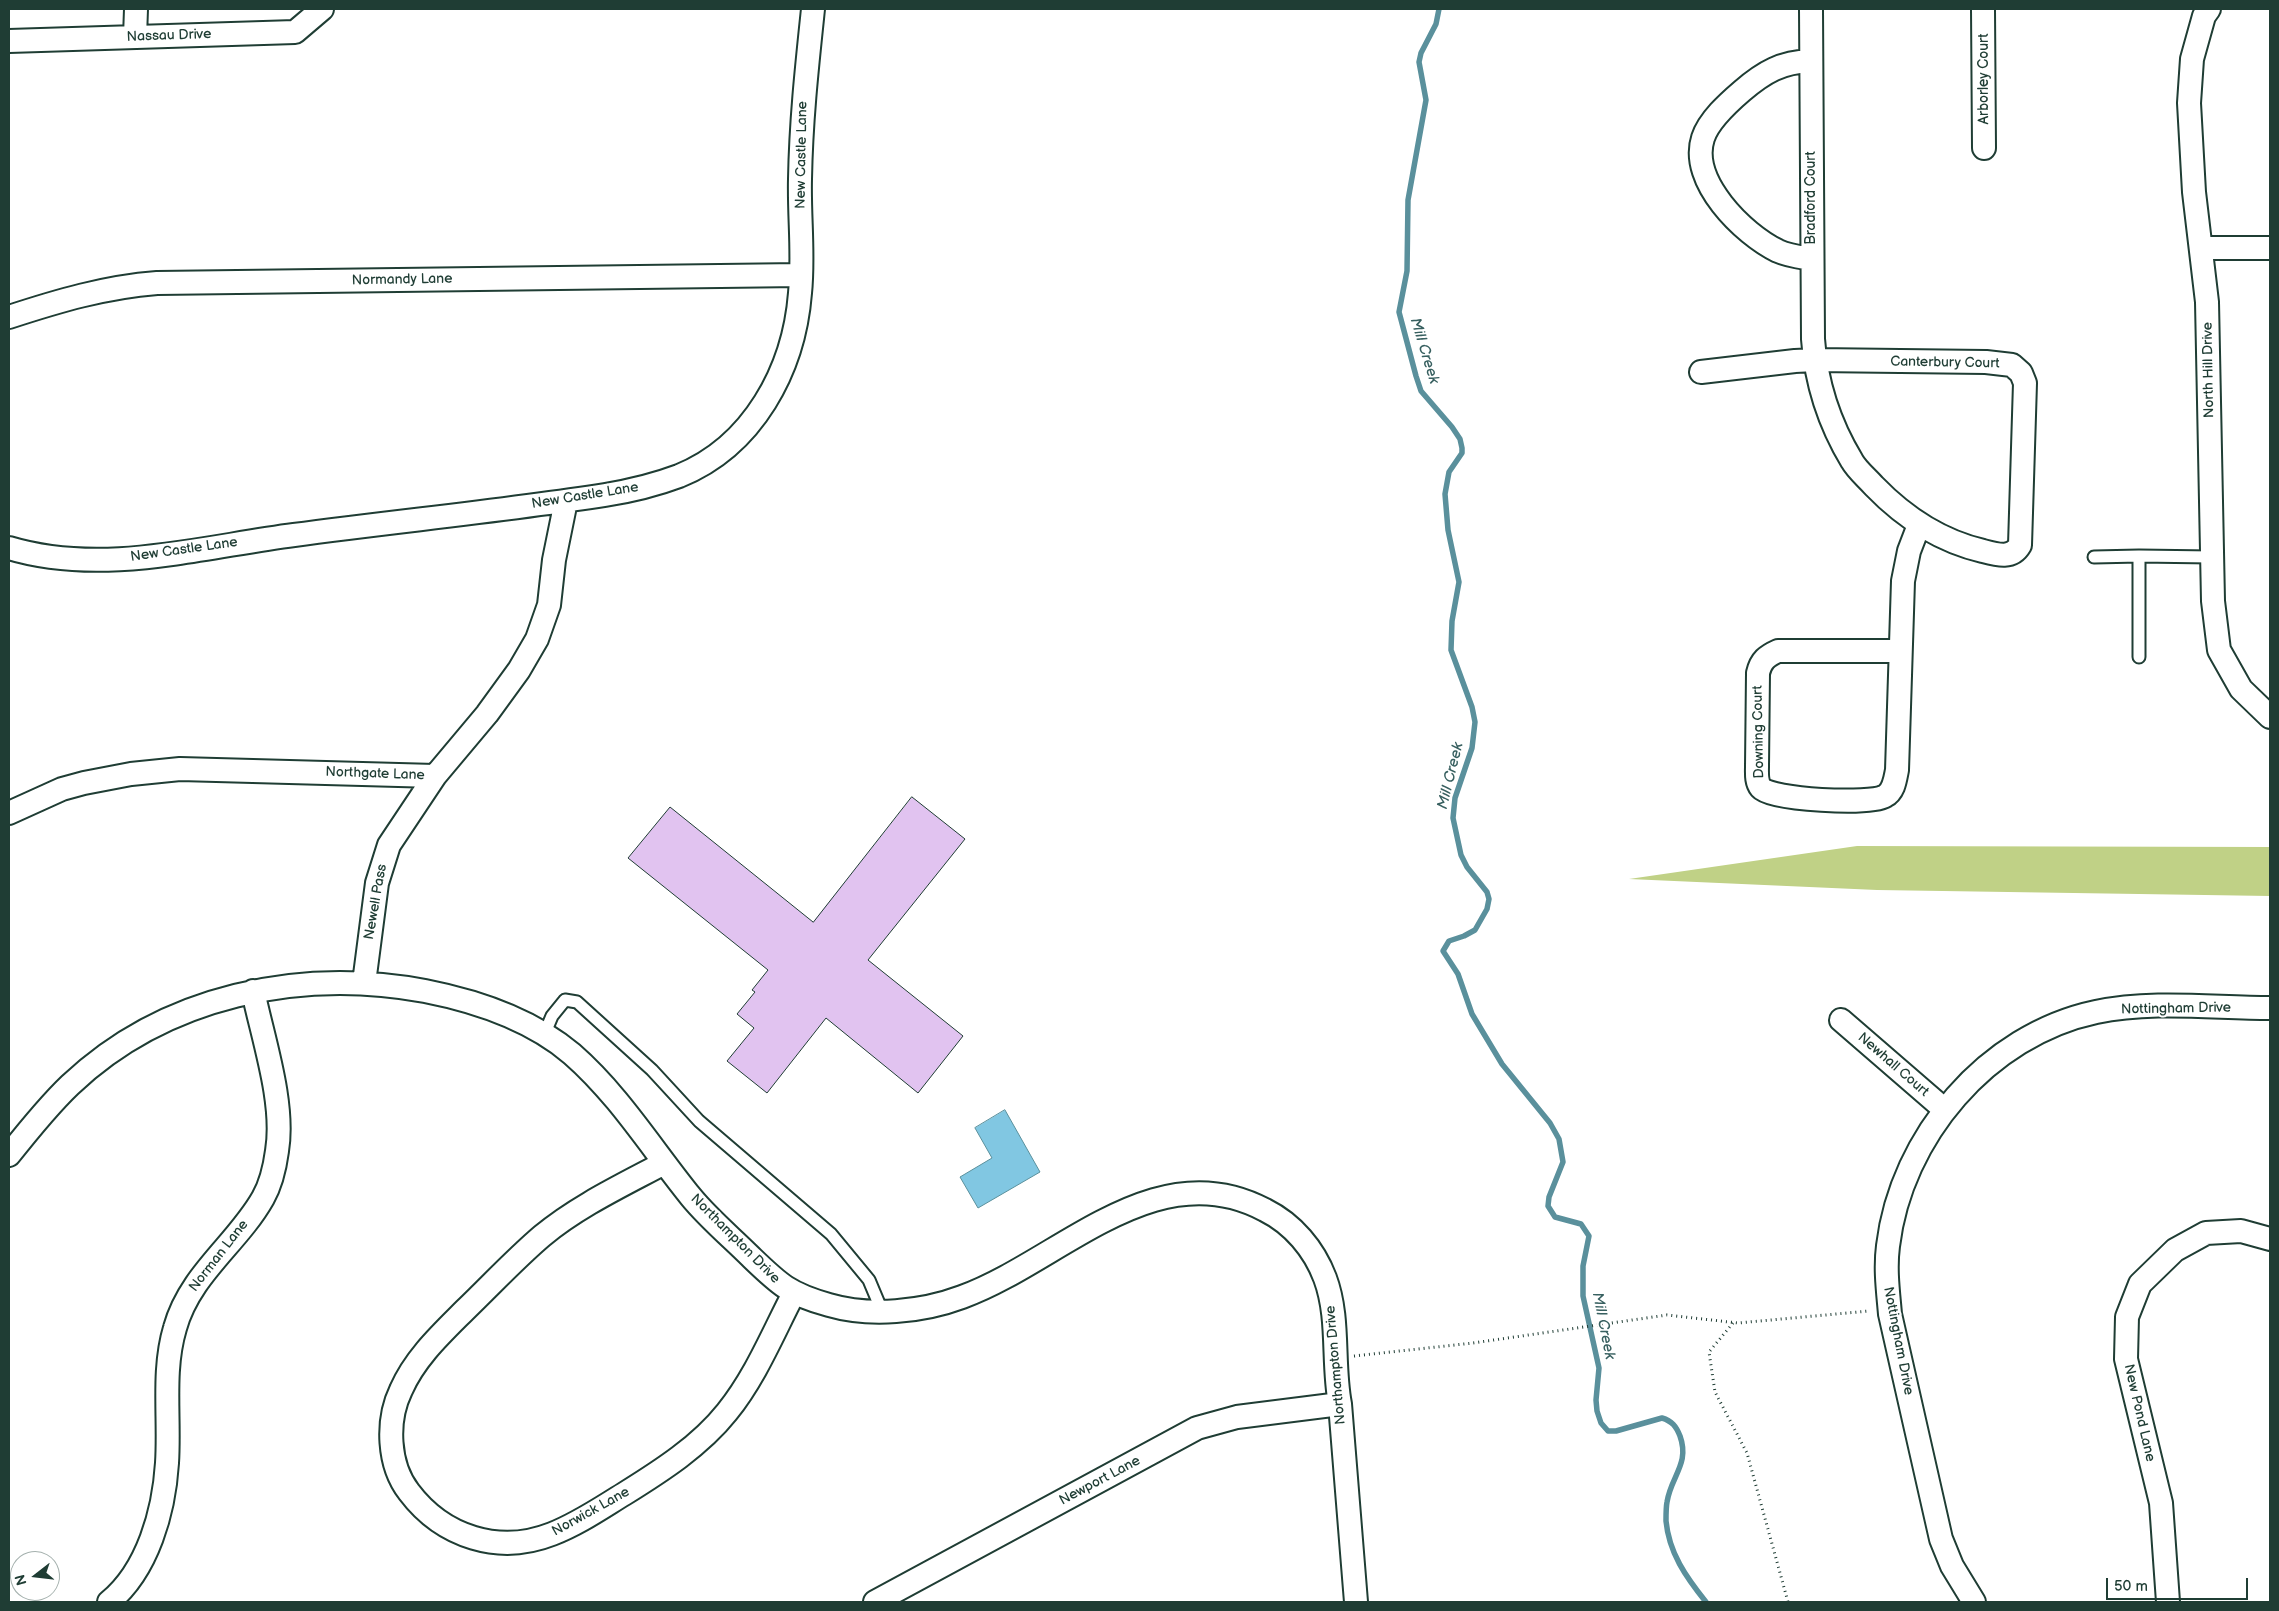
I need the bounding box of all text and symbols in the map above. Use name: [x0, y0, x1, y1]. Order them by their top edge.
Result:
street label: Nassau Drive: [126, 26, 212, 46]
street label: Arborley Court: [1976, 34, 1992, 124]
street label: New Castle Lane: [793, 101, 811, 209]
street label: Bradford Court: [1803, 151, 1819, 245]
street label: Normandy Lane: [351, 271, 453, 289]
water label: Mill Creek: [1405, 316, 1443, 386]
street label: North Hill Drive: [2200, 322, 2218, 418]
street label: Canterbury Court: [1890, 354, 2000, 372]
street label: New Castle Lane: [530, 479, 640, 513]
street label: New Castle Lane: [129, 534, 239, 566]
street label: Downing Court: [1750, 685, 1768, 779]
water label: Mill Creek: [1434, 741, 1468, 811]
street label: Northgate Lane: [325, 764, 425, 784]
street label: Newell Pass: [361, 863, 391, 941]
street label: Nottingham Drive: [2121, 1000, 2231, 1018]
street label: Newhall Court: [1854, 1029, 1932, 1101]
street label: Northampton Drive: [687, 1191, 783, 1287]
street label: Norman Lane: [186, 1217, 252, 1295]
street label: Nottingham Drive: [1879, 1285, 1917, 1397]
water label: Mill Creek: [1588, 1291, 1618, 1361]
street label: Northampton Drive: [1322, 1305, 1350, 1425]
street label: New Pond Lane: [2120, 1363, 2158, 1463]
street label: Newport Lane: [1057, 1453, 1143, 1509]
street label: Norwick Lane: [549, 1484, 633, 1540]
north arrow: [10, 1551, 60, 1601]
scale bar: [2109, 1568, 2252, 1600]
text: N: [11, 1573, 31, 1587]
text: 50 m: [2114, 1577, 2148, 1596]

